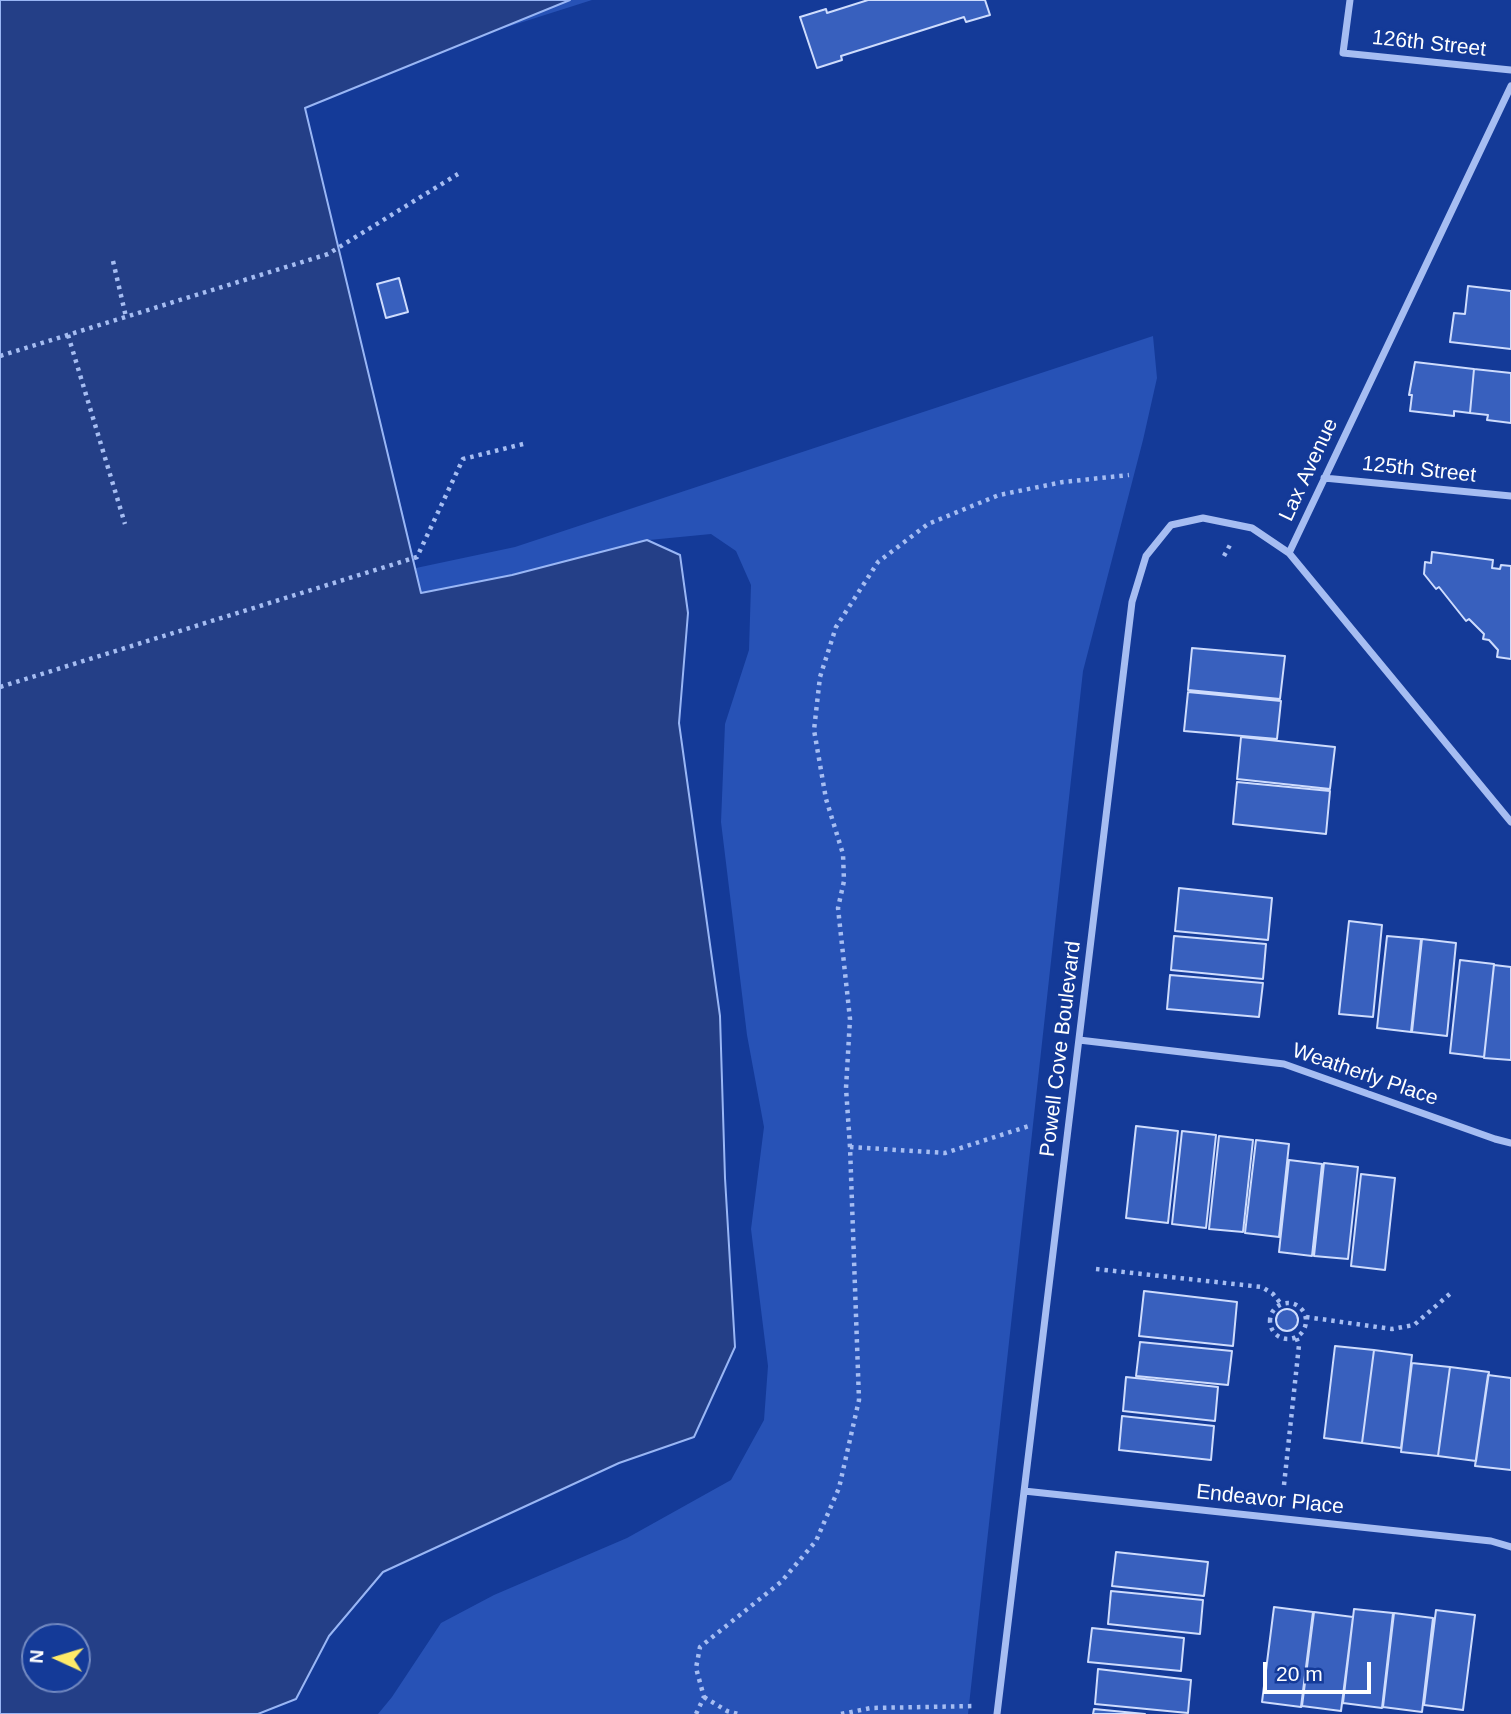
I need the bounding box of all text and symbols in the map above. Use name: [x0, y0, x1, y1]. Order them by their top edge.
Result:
street label: 126th Street: [1371, 25, 1487, 63]
street label: Lax Avenue: [1274, 415, 1344, 525]
street label: 125th Street: [1361, 451, 1477, 489]
street label: Powell Cove Boulevard: [1035, 940, 1087, 1158]
street label: Weatherly Place: [1289, 1038, 1441, 1112]
street label: Endeavor Place: [1195, 1480, 1345, 1520]
north arrow: [21, 1623, 91, 1693]
scale bar: [1266, 1648, 1374, 1692]
text: N: [26, 1649, 48, 1664]
text: 20 m: [1276, 1662, 1323, 1685]

